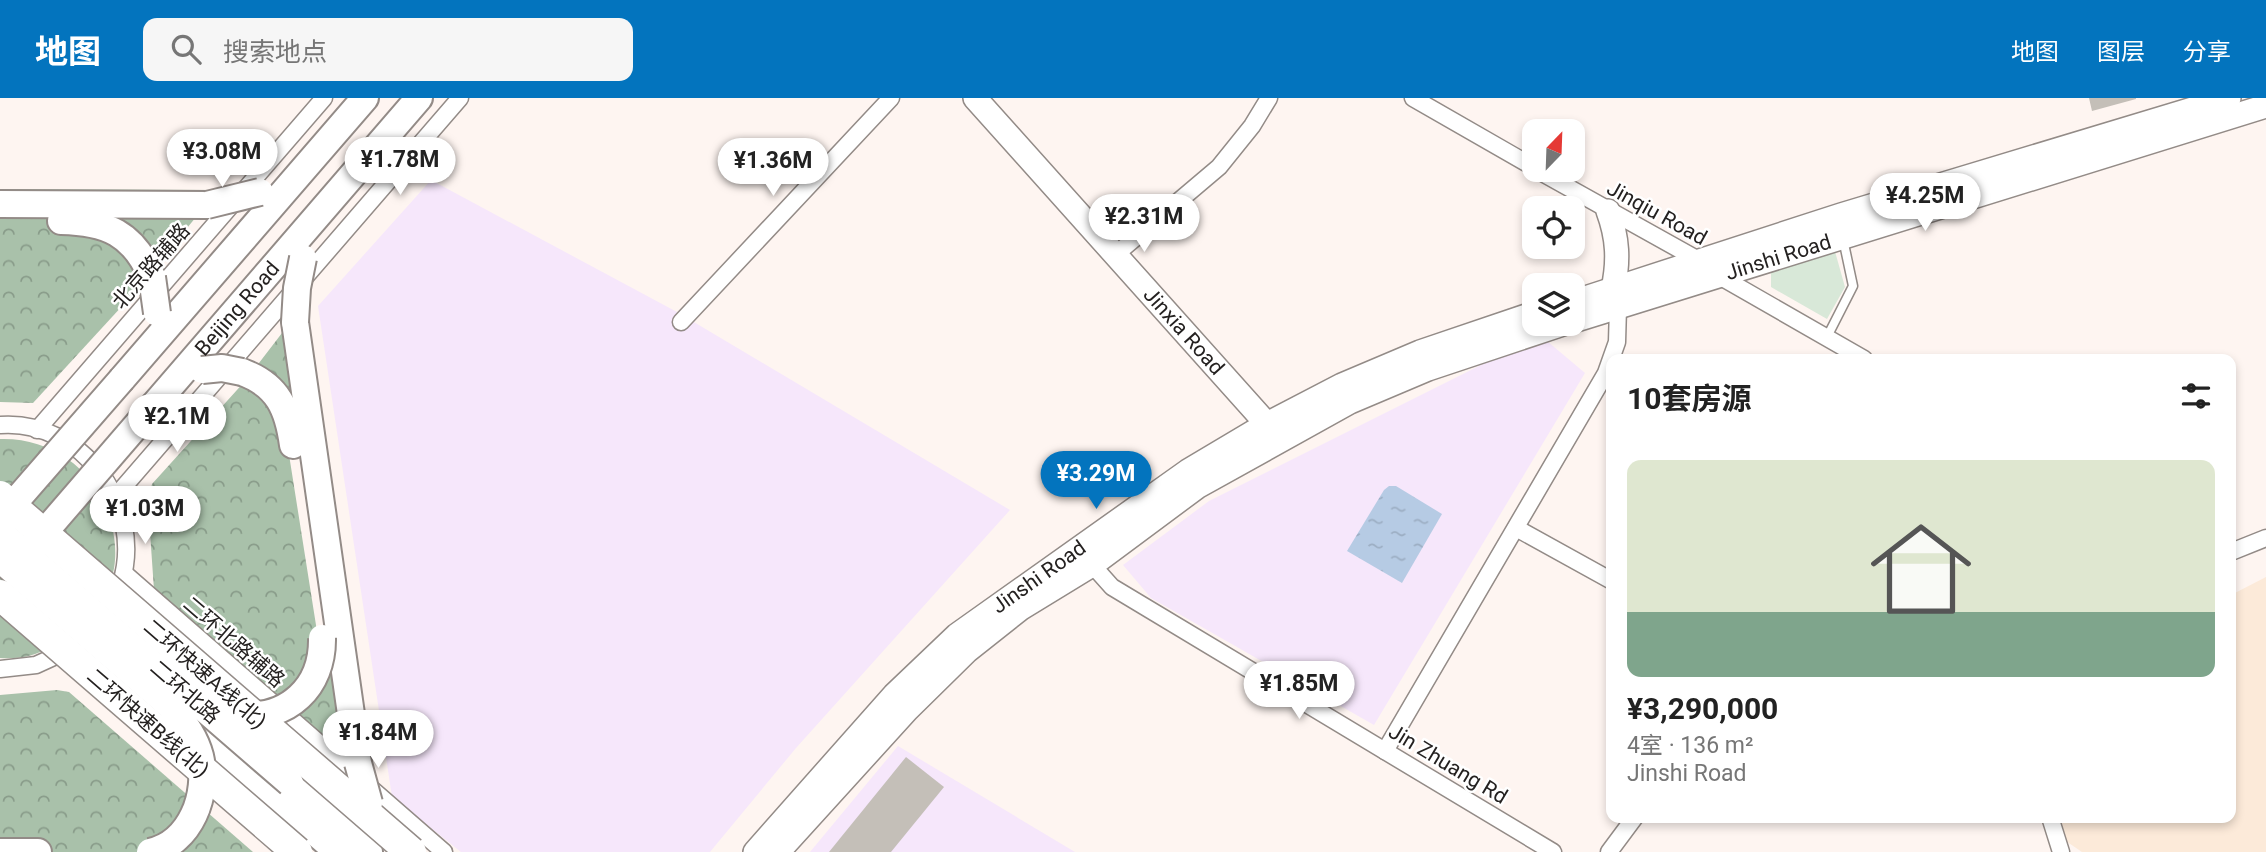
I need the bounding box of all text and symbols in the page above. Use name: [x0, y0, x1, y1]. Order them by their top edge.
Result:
search box: [143, 18, 633, 81]
icon: search: [167, 30, 205, 68]
text: 地图: [35, 32, 101, 71]
text: 搜索地点: [223, 37, 327, 67]
text: 地图: [2011, 38, 2059, 66]
text: 图层: [2097, 38, 2145, 66]
text: 分享: [2183, 38, 2231, 66]
north arrow: [1522, 119, 1586, 182]
map controls: [1522, 119, 1585, 336]
pin: ¥3.08M: [165, 130, 279, 189]
text: ¥3.08M: [183, 138, 261, 165]
pin: ¥1.78M: [343, 138, 457, 197]
pin: ¥1.36M: [716, 139, 830, 198]
text: ¥1.78M: [361, 146, 439, 173]
text: ¥1.36M: [734, 147, 812, 174]
pin: ¥4.25M: [1868, 174, 1982, 233]
street label: Jinqiu Road: [1603, 176, 1711, 250]
text: ¥4.25M: [1886, 182, 1964, 209]
pin: ¥2.31M: [1087, 194, 1201, 254]
button: locate: [1522, 196, 1585, 259]
text: ¥2.31M: [1105, 203, 1183, 230]
street label: 北京路辅路: [108, 219, 194, 313]
street label: Jinshi Road: [1723, 230, 1834, 285]
street label: Beijing Road: [190, 257, 284, 360]
button: layers: [1522, 273, 1585, 336]
street label: Jinxia Road: [1139, 283, 1229, 380]
icon: filters: [2177, 377, 2215, 415]
text: 10套房源: [1627, 381, 1751, 416]
pin: ¥2.1M: [128, 394, 226, 454]
text: ¥2.1M: [144, 403, 210, 430]
pin: ¥3.29M: [1039, 452, 1153, 511]
text: ¥3.29M: [1057, 460, 1135, 487]
pin: ¥1.03M: [88, 486, 202, 546]
text: ¥1.03M: [106, 495, 184, 522]
icon: home: [1858, 506, 1984, 632]
street label: Jinshi Road: [987, 536, 1090, 618]
street label: 二环北路辅路: [178, 591, 290, 693]
street label: 二环快速A线(北): [139, 614, 271, 734]
street label: 二环北路: [145, 655, 225, 729]
pin: ¥1.85M: [1242, 662, 1356, 721]
street label: 二环快速B线(北): [82, 664, 214, 782]
text: ¥1.85M: [1260, 670, 1338, 697]
text: ¥3,290,000: [1627, 691, 1778, 726]
pin: ¥1.84M: [321, 710, 435, 770]
text: ¥1.84M: [339, 719, 417, 746]
street label: Jin Zhuang Rd: [1384, 719, 1512, 809]
text: 4室 · 136 m²: [1627, 732, 1753, 759]
text: Jinshi Road: [1627, 760, 1747, 787]

